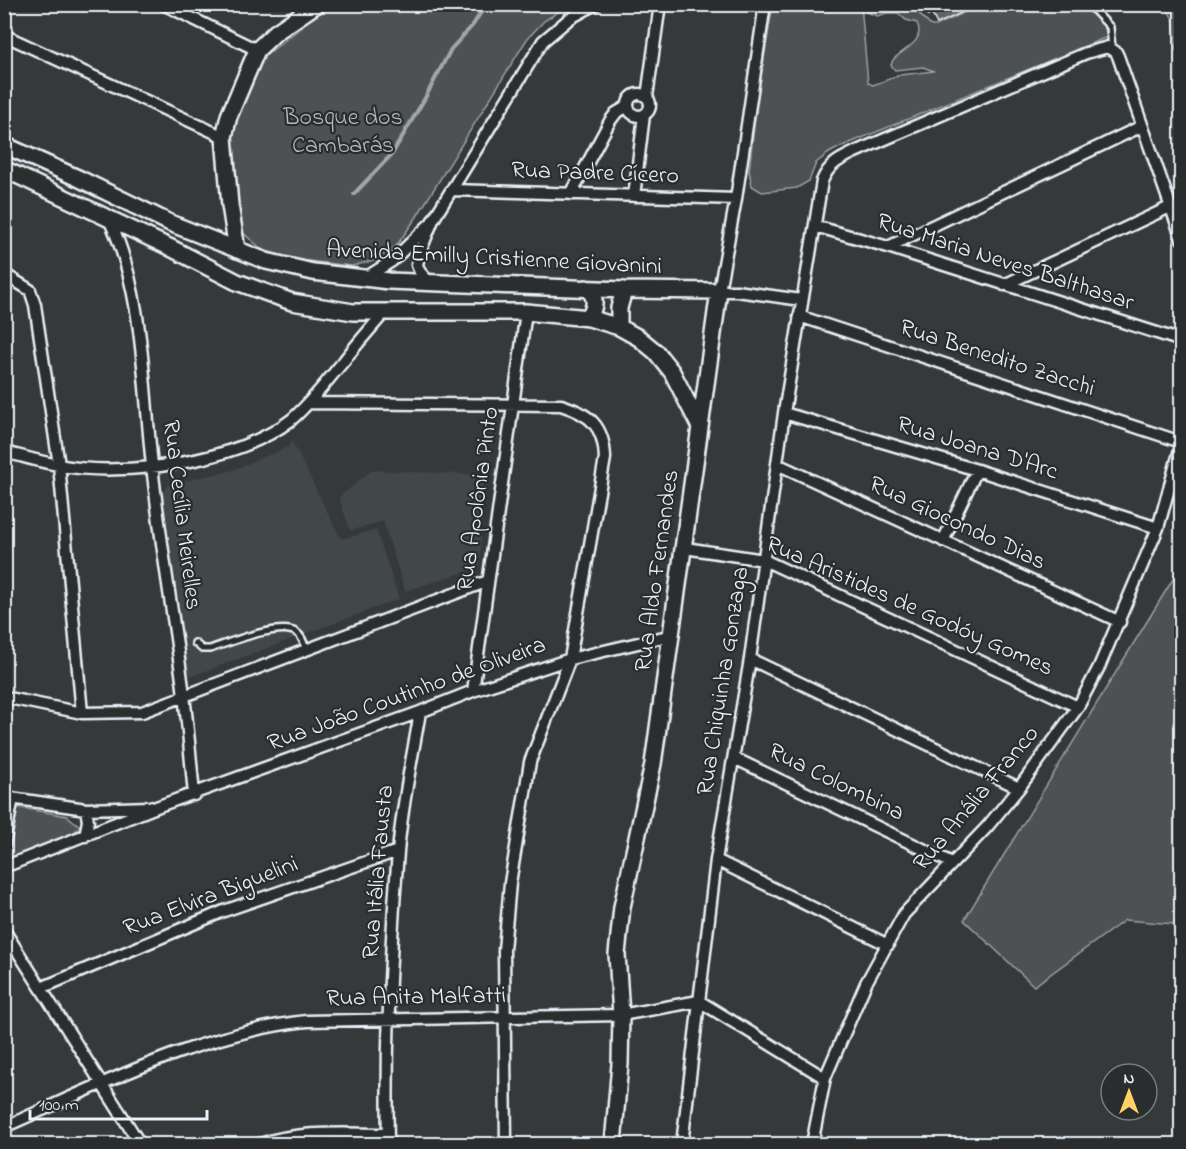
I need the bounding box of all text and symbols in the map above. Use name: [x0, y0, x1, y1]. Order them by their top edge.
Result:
park label: Bosque dos Cambarás: [282, 101, 403, 164]
street label: Rua Padre Cícero: [511, 154, 679, 194]
street label: Rua Maria Neves Balthasar: [872, 205, 1138, 321]
street label: Avenida Emilly Cristienne Giovanini: [325, 233, 663, 286]
street label: Rua Benedito Zacchi: [895, 311, 1099, 407]
street label: Rua Apolônia Pinto: [449, 404, 509, 594]
street label: Rua Joana D'Arc: [892, 408, 1062, 490]
street label: Rua Cecília Meirelles: [152, 418, 210, 612]
street label: Rua Aldo Fernandes: [627, 468, 689, 674]
street label: Rua Giocondo Dias: [863, 468, 1051, 580]
street label: Rua Aristides de Godóy Gomes: [759, 528, 1058, 687]
street label: Rua Chiquinha Gonzaga: [689, 564, 759, 798]
street label: Rua João Coutinho de Oliveira: [263, 628, 551, 762]
street label: Rua Anália Franco: [905, 718, 1049, 880]
street label: Rua Colombina: [762, 735, 910, 831]
street label: Rua Itália Fausta: [354, 784, 404, 960]
street label: Rua Elvira Biguelini: [119, 848, 303, 946]
street label: Rua Anita Malfatti: [326, 979, 506, 1017]
north arrow: [1099, 1062, 1159, 1122]
text: N: [1124, 1067, 1135, 1091]
scale bar: [30, 1083, 207, 1121]
text: 100 m: [39, 1093, 79, 1119]

